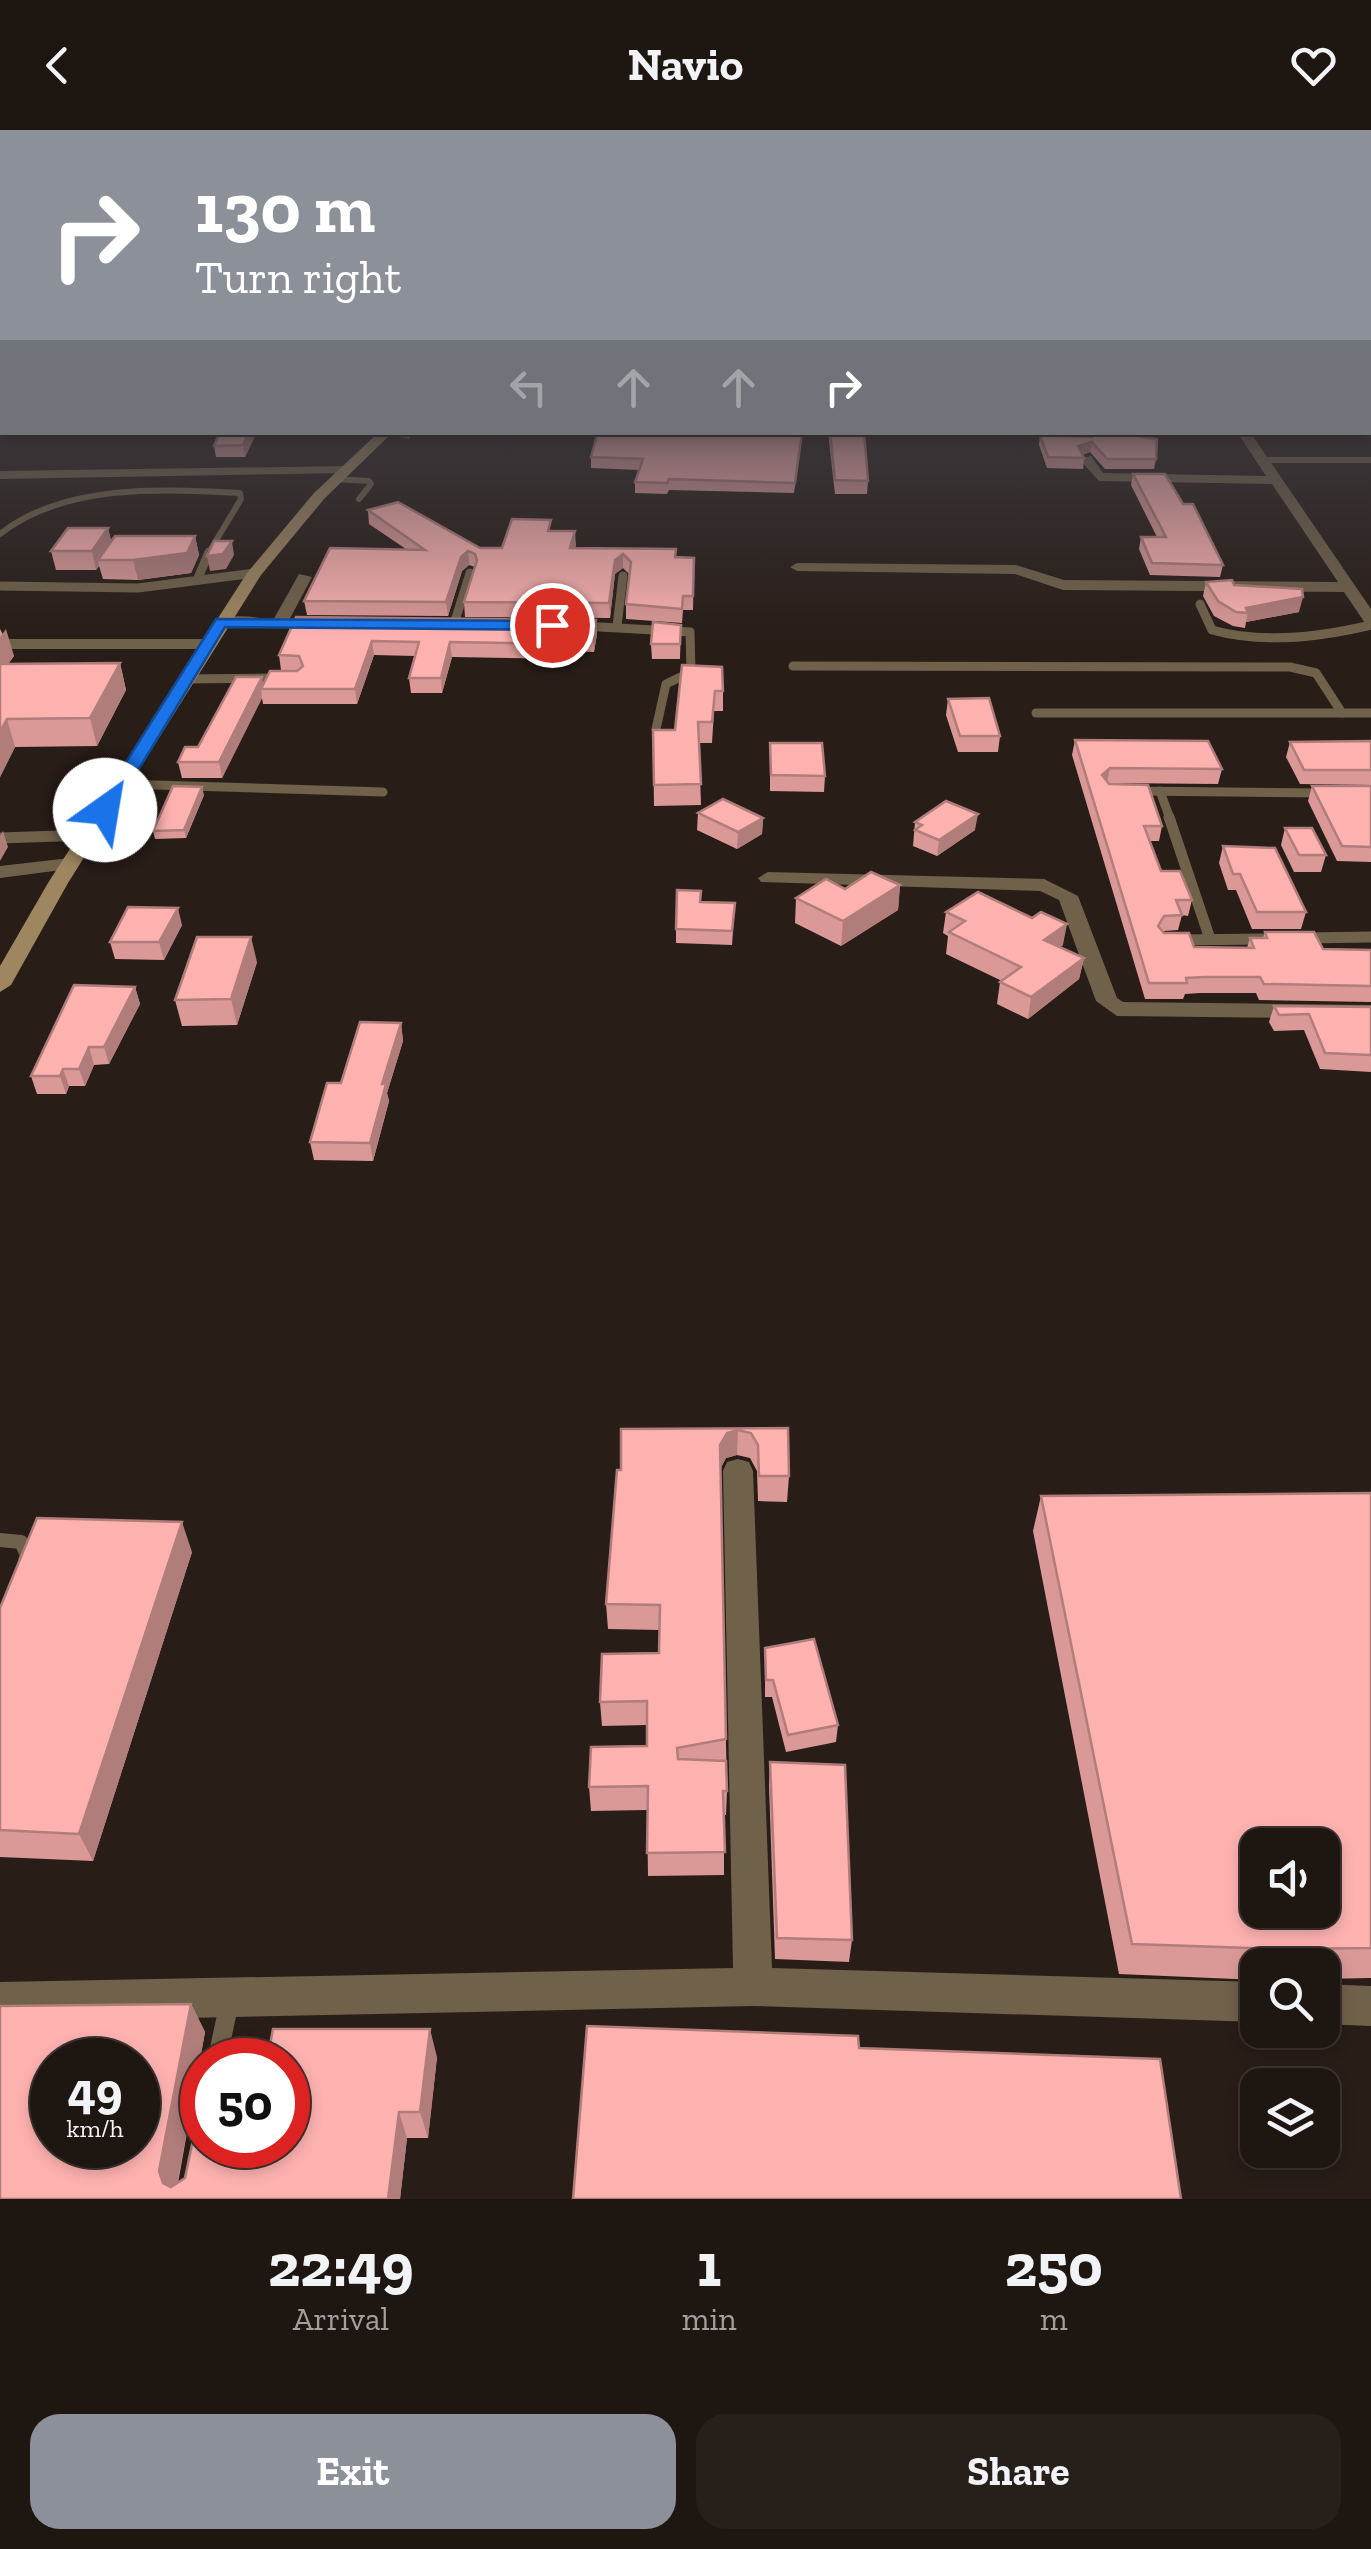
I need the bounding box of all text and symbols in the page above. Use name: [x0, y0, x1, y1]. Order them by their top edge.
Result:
icon: back: [30, 38, 85, 93]
text: Navio: [628, 38, 743, 92]
icon: heart: [1286, 38, 1341, 93]
text: 130 m: [195, 166, 375, 250]
icon: right: [30, 170, 160, 300]
text: Turn right: [195, 251, 401, 305]
icon: left: [501, 360, 556, 415]
icon: ahead: [606, 360, 661, 415]
icon: ahead: [711, 360, 766, 415]
icon: right: [816, 360, 871, 415]
pin: [510, 583, 595, 668]
icon: arrive: [525, 598, 580, 653]
position arrow: [53, 758, 157, 862]
map controls: [1240, 1828, 1340, 2168]
button: sound: [1240, 1828, 1340, 1928]
button: search: [1240, 1948, 1340, 2048]
speed limit sign: 50: [180, 2038, 310, 2168]
text: 49: [67, 2061, 123, 2121]
button: layers: [1240, 2068, 1340, 2168]
text: km/h: [66, 2113, 124, 2143]
text: 22:49: [268, 2229, 414, 2301]
text: 1: [697, 2229, 721, 2301]
text: 250: [1005, 2229, 1103, 2301]
text: Arrival: [293, 2300, 389, 2338]
text: min: [682, 2300, 737, 2338]
text: m: [1040, 2300, 1068, 2338]
button: Exit: [30, 2414, 676, 2529]
button: Share: [696, 2414, 1341, 2529]

